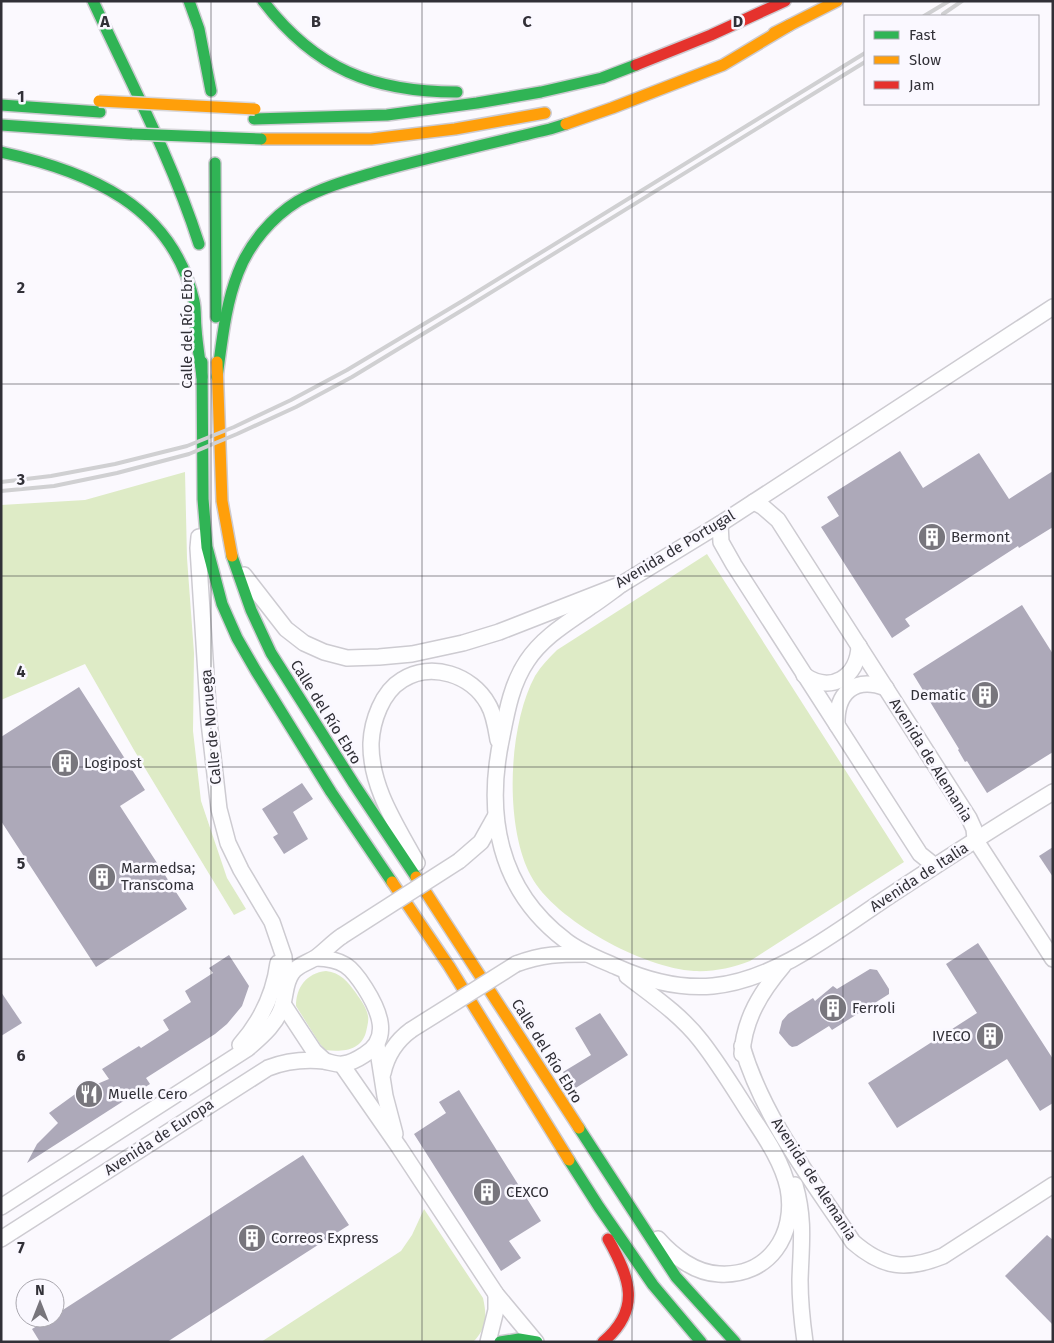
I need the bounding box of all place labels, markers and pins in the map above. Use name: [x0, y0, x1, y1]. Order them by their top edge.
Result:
building icon: Bermont: [917, 522, 947, 552]
place label: Bermont: [951, 528, 1010, 546]
building icon: Dematic: [970, 680, 1000, 710]
place label: Dematic: [910, 686, 966, 704]
building icon: Logipost: [50, 748, 80, 778]
place label: Logipost: [84, 754, 143, 772]
place label: Marmedsa; Transcoma: [121, 859, 195, 894]
building icon: Marmedsa; Transcoma: [87, 862, 117, 892]
building icon: Ferroli: [818, 993, 848, 1023]
place label: Ferroli: [852, 999, 896, 1017]
building icon: IVECO: [975, 1021, 1005, 1051]
place label: IVECO: [932, 1027, 971, 1045]
restaurant icon: Muelle Cero: [74, 1079, 104, 1109]
place label: Muelle Cero: [108, 1085, 188, 1103]
building icon: CEXCO: [472, 1177, 502, 1207]
place label: CEXCO: [506, 1183, 549, 1201]
building icon: Correos Express: [237, 1223, 267, 1253]
place label: Correos Express: [271, 1229, 379, 1247]

